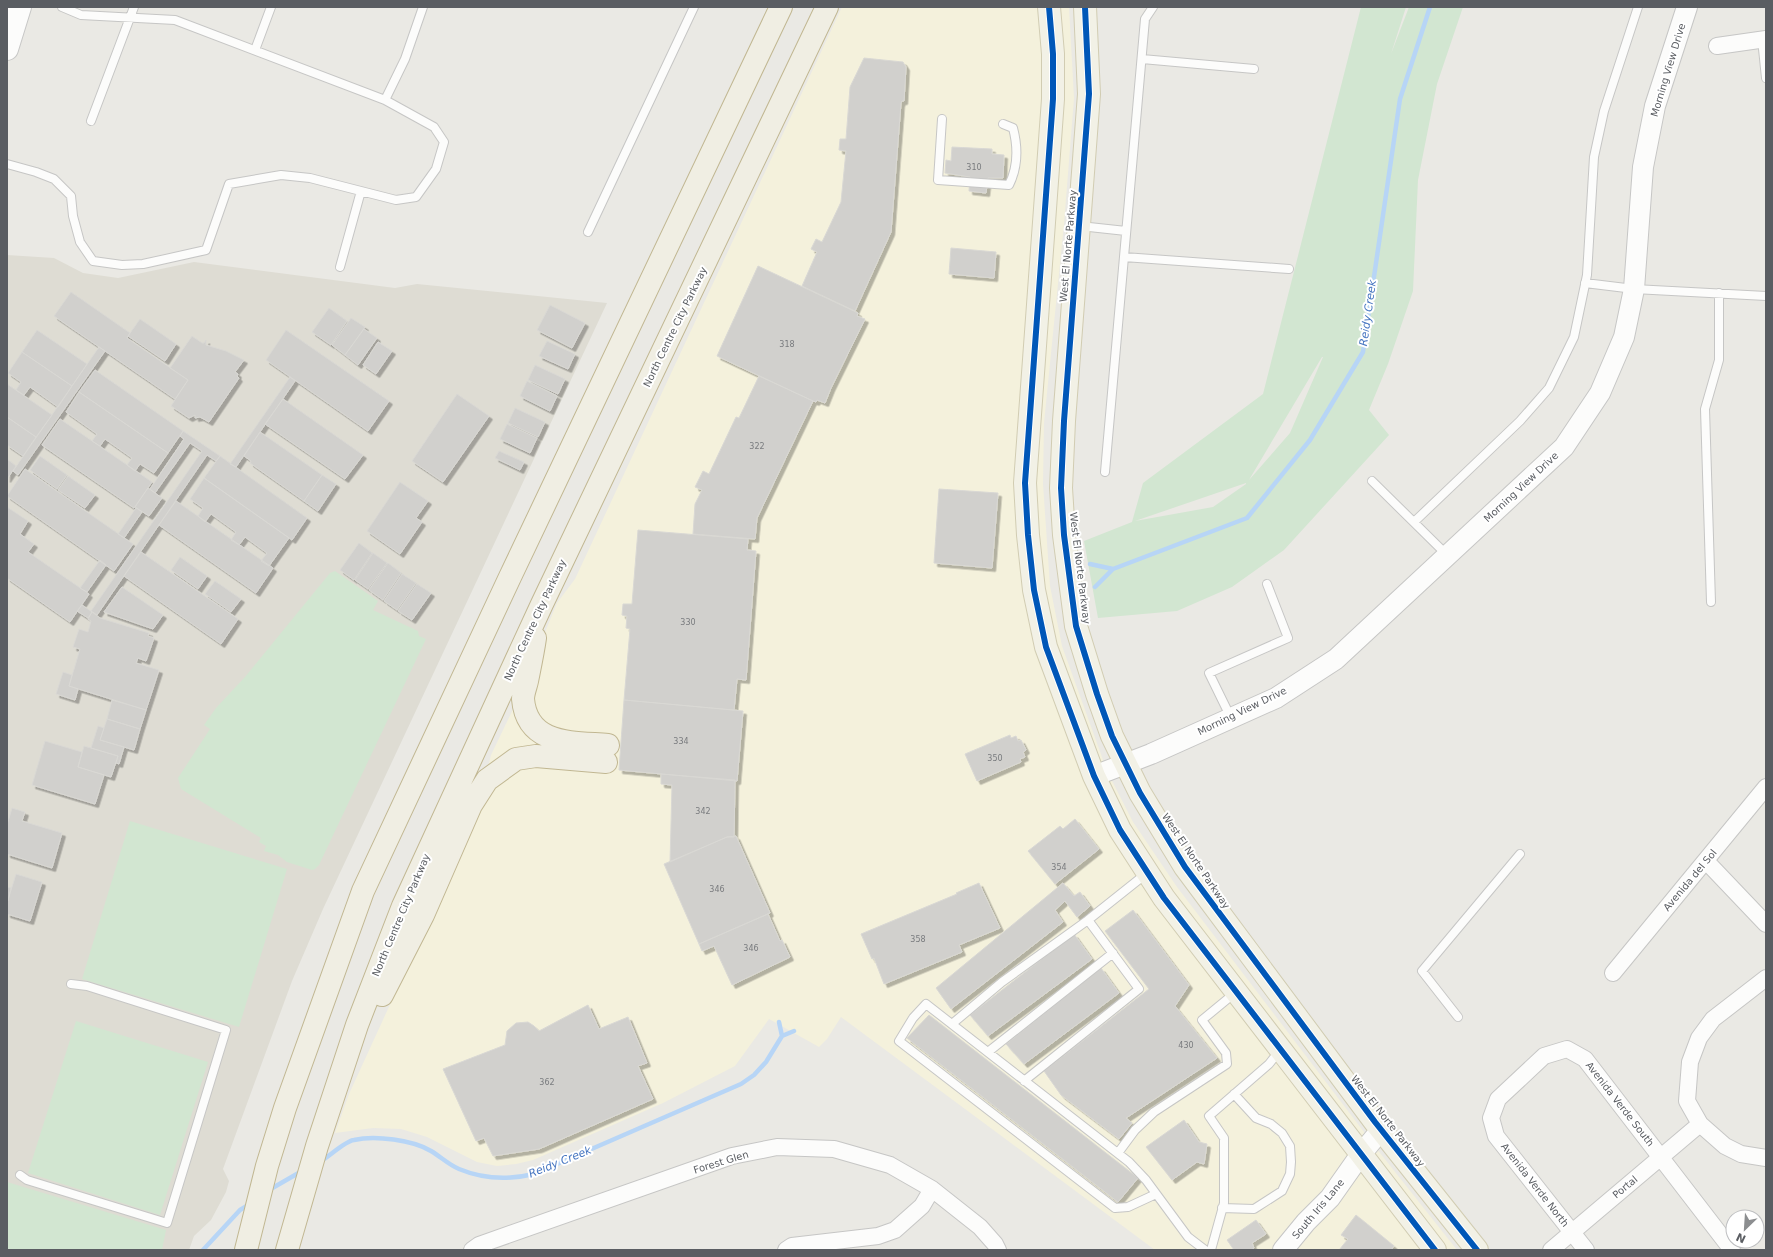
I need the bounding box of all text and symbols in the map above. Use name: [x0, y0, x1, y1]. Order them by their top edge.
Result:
street label: Morning View Drive: [1649, 22, 1687, 118]
house number: 310: [966, 163, 982, 172]
street label: West El Norte Parkway: [1058, 189, 1078, 303]
street label: North Centre City Parkway: [641, 265, 709, 389]
water label: Reidy Creek: [1357, 279, 1379, 347]
house number: 318: [779, 340, 795, 349]
house number: 322: [749, 442, 765, 451]
street label: Morning View Drive: [1482, 450, 1560, 524]
street label: West El Norte Parkway: [1068, 511, 1092, 625]
street label: North Centre City Parkway: [502, 558, 568, 682]
house number: 330: [680, 618, 696, 627]
street label: Morning View Drive: [1196, 685, 1288, 737]
house number: 334: [673, 737, 689, 746]
house number: 350: [987, 754, 1003, 763]
house number: 342: [695, 807, 711, 816]
street label: West El Norte Parkway: [1160, 811, 1232, 911]
street label: Avenida del Sol: [1661, 847, 1719, 913]
street label: North Centre City Parkway: [370, 852, 432, 978]
house number: 354: [1051, 863, 1067, 872]
house number: 346: [709, 885, 725, 894]
house number: 358: [910, 935, 926, 944]
house number: 346: [743, 944, 759, 953]
house number: 430: [1178, 1041, 1194, 1050]
street label: Avenida Verde South: [1584, 1060, 1656, 1148]
street label: West El Norte Parkway: [1349, 1073, 1427, 1169]
house number: 362: [539, 1078, 555, 1087]
street label: Avenida Verde North: [1499, 1141, 1571, 1229]
water label: Reidy Creek: [527, 1143, 594, 1180]
street label: Forest Glen: [692, 1148, 750, 1176]
street label: Portal: [1610, 1174, 1640, 1200]
street label: South Iris Lane: [1290, 1177, 1346, 1241]
north arrow: [1725, 1209, 1765, 1249]
text: N: [1734, 1230, 1748, 1245]

